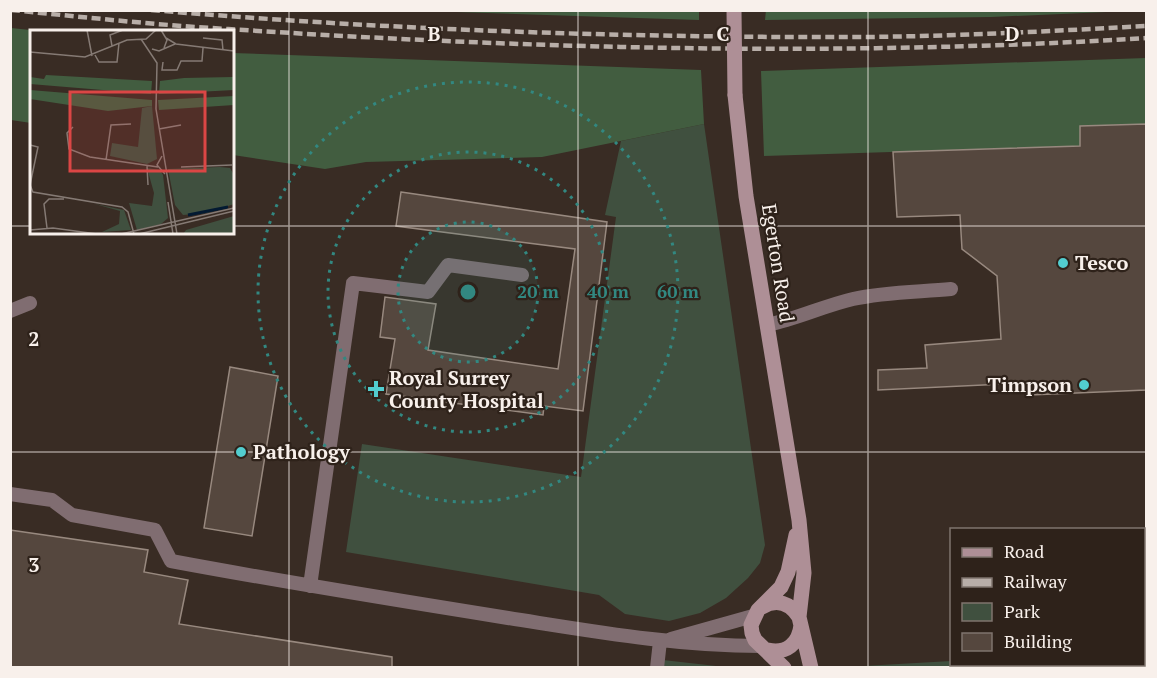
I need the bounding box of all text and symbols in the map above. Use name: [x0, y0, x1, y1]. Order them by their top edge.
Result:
text: B: [428, 20, 441, 47]
text: C: [716, 20, 730, 47]
text: D: [1005, 20, 1019, 47]
inset map: [30, 30, 234, 234]
street label: Egerton Road: [756, 202, 801, 324]
place label: Tesco: [1075, 249, 1128, 276]
marker: Tesco: [1056, 256, 1070, 270]
text: 20 m: [517, 279, 559, 303]
text: 40 m: [587, 279, 629, 303]
text: 60 m: [657, 279, 699, 303]
centre of rings: [458, 282, 478, 302]
text: 2: [28, 325, 40, 352]
place label: Royal Surrey County Hospital: [389, 364, 544, 414]
place label: Timpson: [988, 371, 1072, 398]
marker: Timpson: [1077, 378, 1091, 392]
marker: Royal Surrey County Hospital: [367, 380, 385, 398]
place label: Pathology: [253, 438, 350, 465]
marker: Pathology: [234, 445, 248, 459]
legend: [950, 528, 1145, 666]
text: Road: [1004, 539, 1044, 563]
text: 3: [28, 551, 40, 578]
text: Railway: [1004, 569, 1068, 593]
text: Park: [1004, 599, 1041, 623]
text: Building: [1004, 629, 1072, 653]

